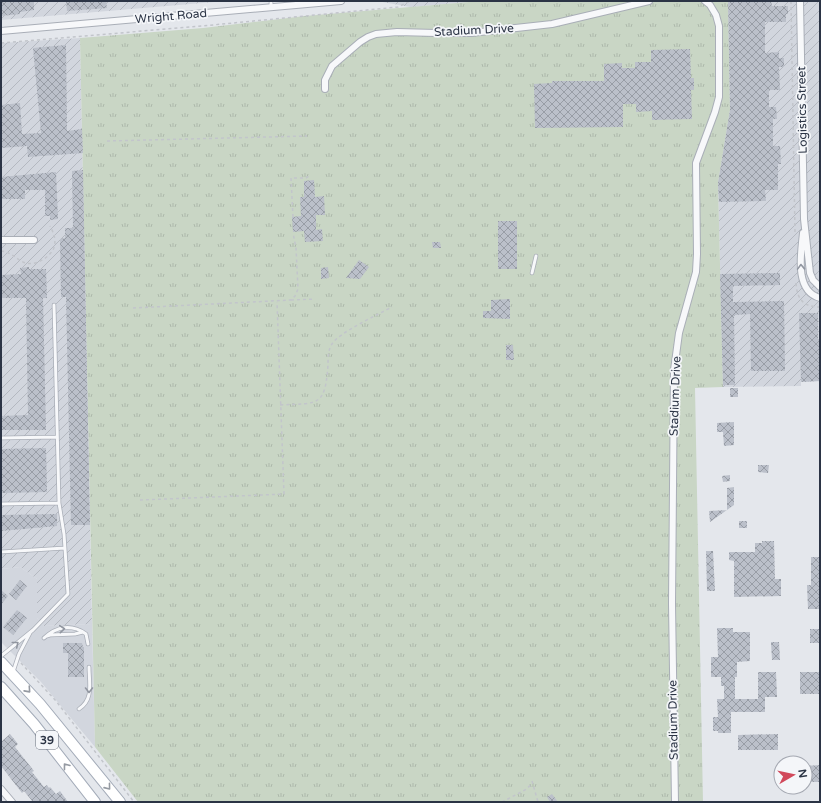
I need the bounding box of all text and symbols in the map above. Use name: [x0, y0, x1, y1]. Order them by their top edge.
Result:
street label: Wright Road: [134, 6, 208, 26]
street label: Stadium Drive: [434, 21, 515, 39]
street label: Logistics Street: [794, 66, 810, 154]
one-way arrow: [797, 264, 805, 270]
street label: Stadium Drive: [667, 356, 683, 436]
one-way arrow: [59, 625, 65, 634]
one-way arrow: [11, 641, 18, 648]
street label: Stadium Drive: [665, 680, 681, 760]
one-way arrow: [23, 685, 30, 693]
one-way arrow: [85, 687, 93, 693]
road number: 39: [36, 731, 58, 749]
north arrow: [773, 755, 813, 795]
one-way arrow: [64, 763, 71, 770]
text: N: [795, 768, 809, 779]
one-way arrow: [103, 783, 110, 790]

